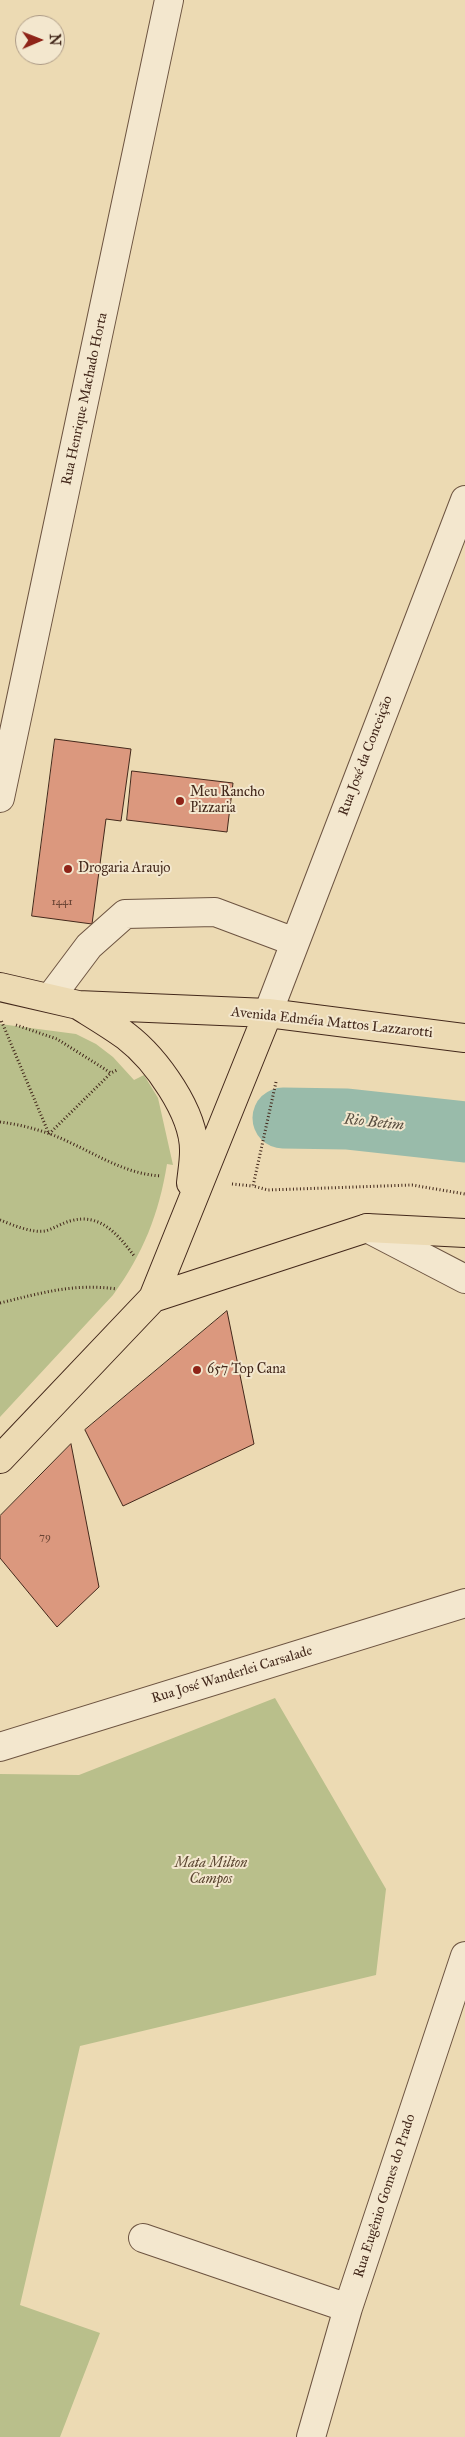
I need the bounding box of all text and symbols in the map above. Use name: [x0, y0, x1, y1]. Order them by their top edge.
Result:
north arrow: [15, 15, 65, 65]
text: N: [46, 34, 63, 46]
street label: Rua Henrique Machado Horta: [59, 311, 111, 487]
street label: Rua José da Conceição: [335, 694, 397, 818]
place label: Meu Rancho Pizzaria: [190, 785, 265, 818]
marker: Meu Rancho Pizzaria: [174, 795, 186, 807]
place label: Drogaria Araujo: [78, 861, 170, 877]
marker: Drogaria Araujo: [62, 863, 74, 875]
house number: 1441: [52, 895, 72, 909]
street label: Avenida Edméia Mattos Lazzarotti: [230, 1004, 434, 1042]
water label: Rio Betim: [343, 1111, 405, 1135]
place label: 657 Top Cana: [207, 1362, 286, 1378]
marker: 657 Top Cana: [191, 1364, 203, 1376]
house number: 79: [39, 1530, 51, 1544]
street label: Rua José Wanderlei Carsalade: [149, 1642, 315, 1708]
park label: Mata Milton Campos: [175, 1856, 247, 1888]
street label: Rua Eugênio Gomes do Prado: [351, 2112, 419, 2280]

